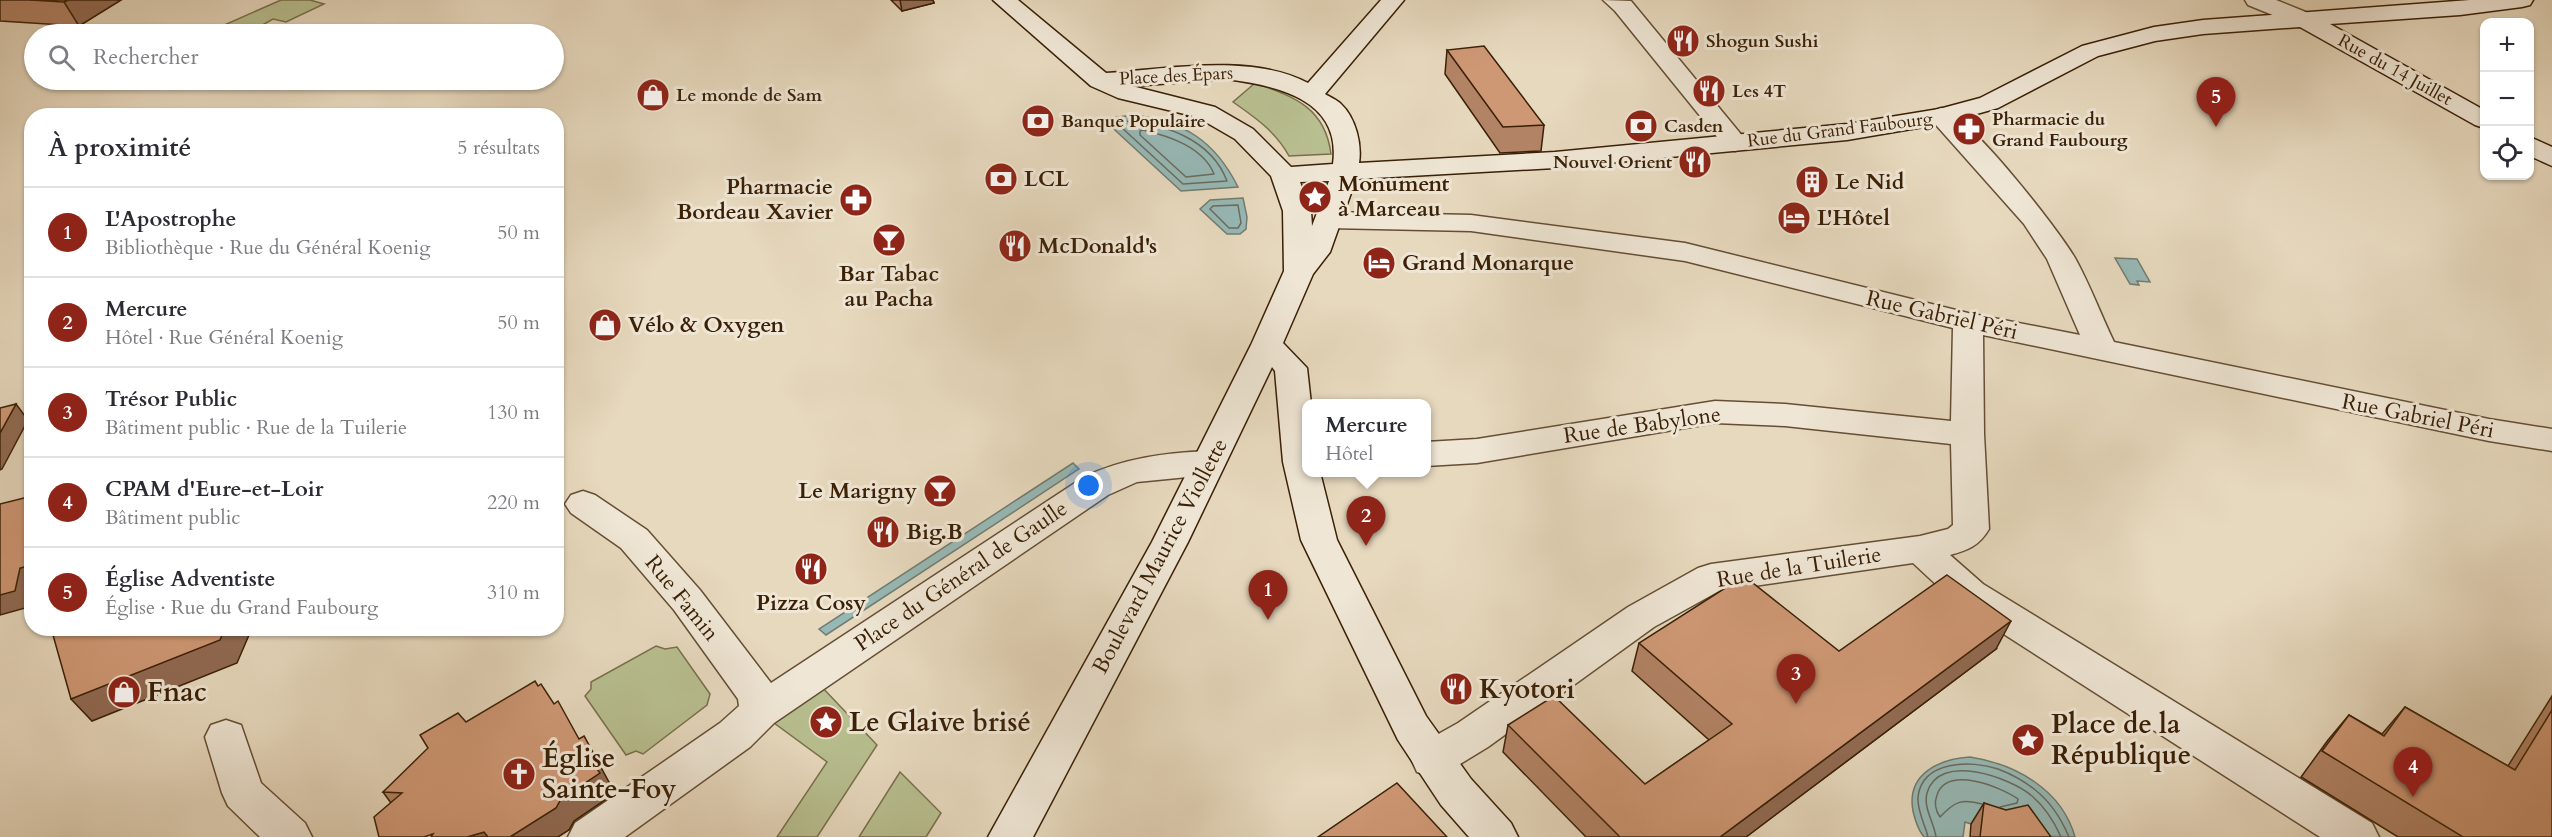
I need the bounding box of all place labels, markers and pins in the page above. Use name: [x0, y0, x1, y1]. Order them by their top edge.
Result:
restaurant icon: Shogun Sushi: [1665, 23, 1701, 59]
place label: Shogun Sushi: [1706, 29, 1819, 54]
restaurant icon: Les 4T: [1691, 73, 1727, 109]
shop icon: Le monde de Sam: [635, 77, 671, 113]
pin: 5: [2196, 78, 2236, 127]
place label: Les 4T: [1732, 79, 1786, 104]
place label: Le monde de Sam: [676, 83, 822, 108]
bank icon: Banque Populaire: [1020, 103, 1056, 139]
place label: Pharmacie du Grand Faubourg: [1992, 107, 2128, 153]
bank icon: Casden: [1623, 108, 1659, 144]
place label: Banque Populaire: [1061, 109, 1206, 134]
pharmacy icon: Pharmacie du Grand Faubourg: [1951, 111, 1987, 147]
place label: Casden: [1664, 114, 1724, 139]
restaurant icon: Nouvel Orient: [1677, 144, 1713, 180]
place label: Nouvel Orient: [1553, 150, 1673, 175]
bank icon: LCL: [983, 161, 1019, 197]
place label: LCL: [1024, 164, 1069, 194]
building icon: Le Nid: [1794, 164, 1830, 200]
place label: Le Nid: [1835, 167, 1905, 197]
place label: Monument à Marceau: [1338, 169, 1450, 224]
place label: Pharmacie Bordeau Xavier: [676, 172, 833, 227]
place icon: Monument à Marceau: [1297, 179, 1333, 215]
pharmacy icon: Pharmacie Bordeau Xavier: [838, 182, 874, 218]
hotel icon: L'Hôtel: [1776, 200, 1812, 236]
place label: L'Hôtel: [1817, 203, 1890, 233]
bar icon: Bar Tabac au Pacha: [871, 222, 907, 258]
restaurant icon: McDonald's: [997, 228, 1033, 264]
place label: McDonald's: [1038, 231, 1157, 261]
hotel icon: Grand Monarque: [1361, 245, 1397, 281]
place label: Grand Monarque: [1402, 248, 1574, 278]
place label: Bar Tabac au Pacha: [839, 259, 939, 314]
shop icon: Vélo & Oxygen: [587, 307, 623, 343]
place label: Vélo & Oxygen: [628, 310, 784, 340]
bar icon: Le Marigny: [922, 473, 958, 509]
place label: Le Marigny: [798, 476, 917, 506]
pin: 2: [1346, 496, 1386, 546]
restaurant icon: Big.B: [865, 514, 901, 550]
place label: Big.B: [906, 517, 963, 547]
restaurant icon: Pizza Cosy: [793, 551, 829, 587]
pin: 1: [1248, 570, 1288, 620]
place label: Pizza Cosy: [756, 588, 866, 618]
pin: 3: [1776, 654, 1816, 704]
restaurant icon: Kyotori: [1438, 671, 1474, 707]
place label: Kyotori: [1479, 671, 1575, 708]
shop icon: Fnac: [106, 674, 142, 710]
place label: Fnac: [147, 674, 207, 711]
place icon: Le Glaive brisé: [808, 704, 844, 740]
place label: Le Glaive brisé: [849, 704, 1031, 741]
place label: Place de la République: [2051, 706, 2191, 774]
place icon: Place de la République: [2010, 722, 2046, 758]
place label: Église Sainte-Foy: [542, 740, 677, 808]
pin: 4: [2394, 748, 2432, 797]
church icon: Église Sainte-Foy: [501, 756, 537, 792]

